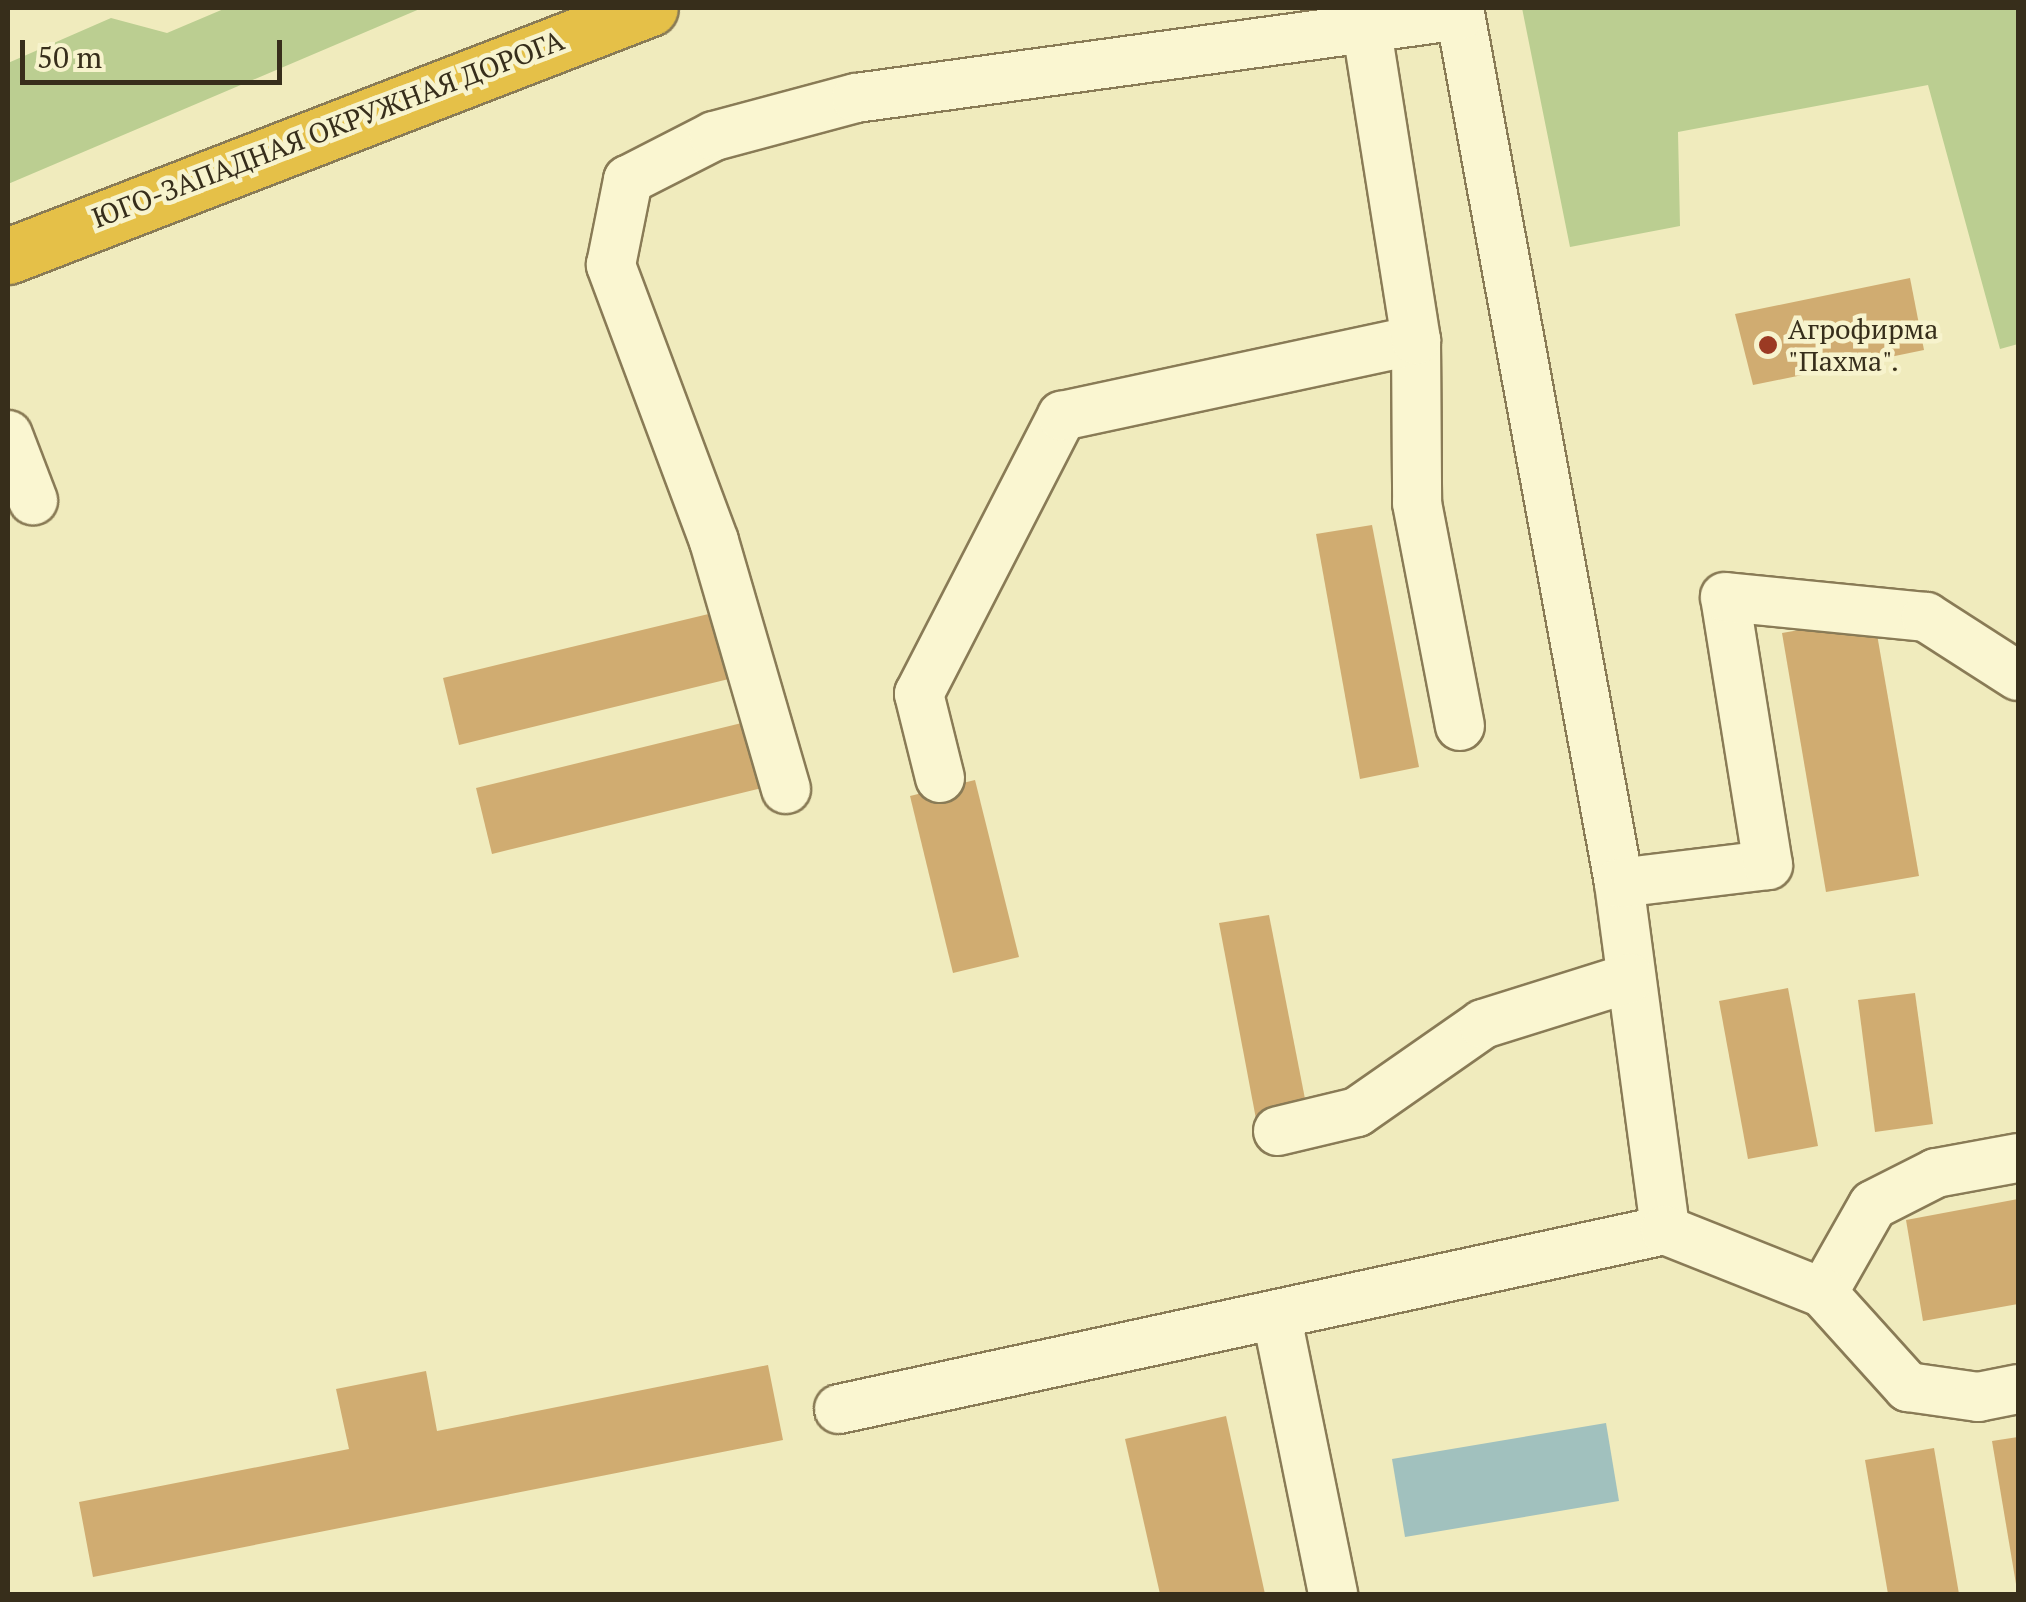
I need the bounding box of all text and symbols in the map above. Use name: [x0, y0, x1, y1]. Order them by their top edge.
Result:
scale bar: [25, 20, 288, 82]
street label: ЮГО-ЗАПАДНАЯ ОКРУЖНАЯ ДОРОГА: [88, 23, 568, 235]
text: 50 m: [37, 37, 102, 77]
place label: Агрофирма "Пахма".: [1788, 312, 1938, 378]
marker: Агрофирма "Пахма".: [1757, 334, 1779, 356]

